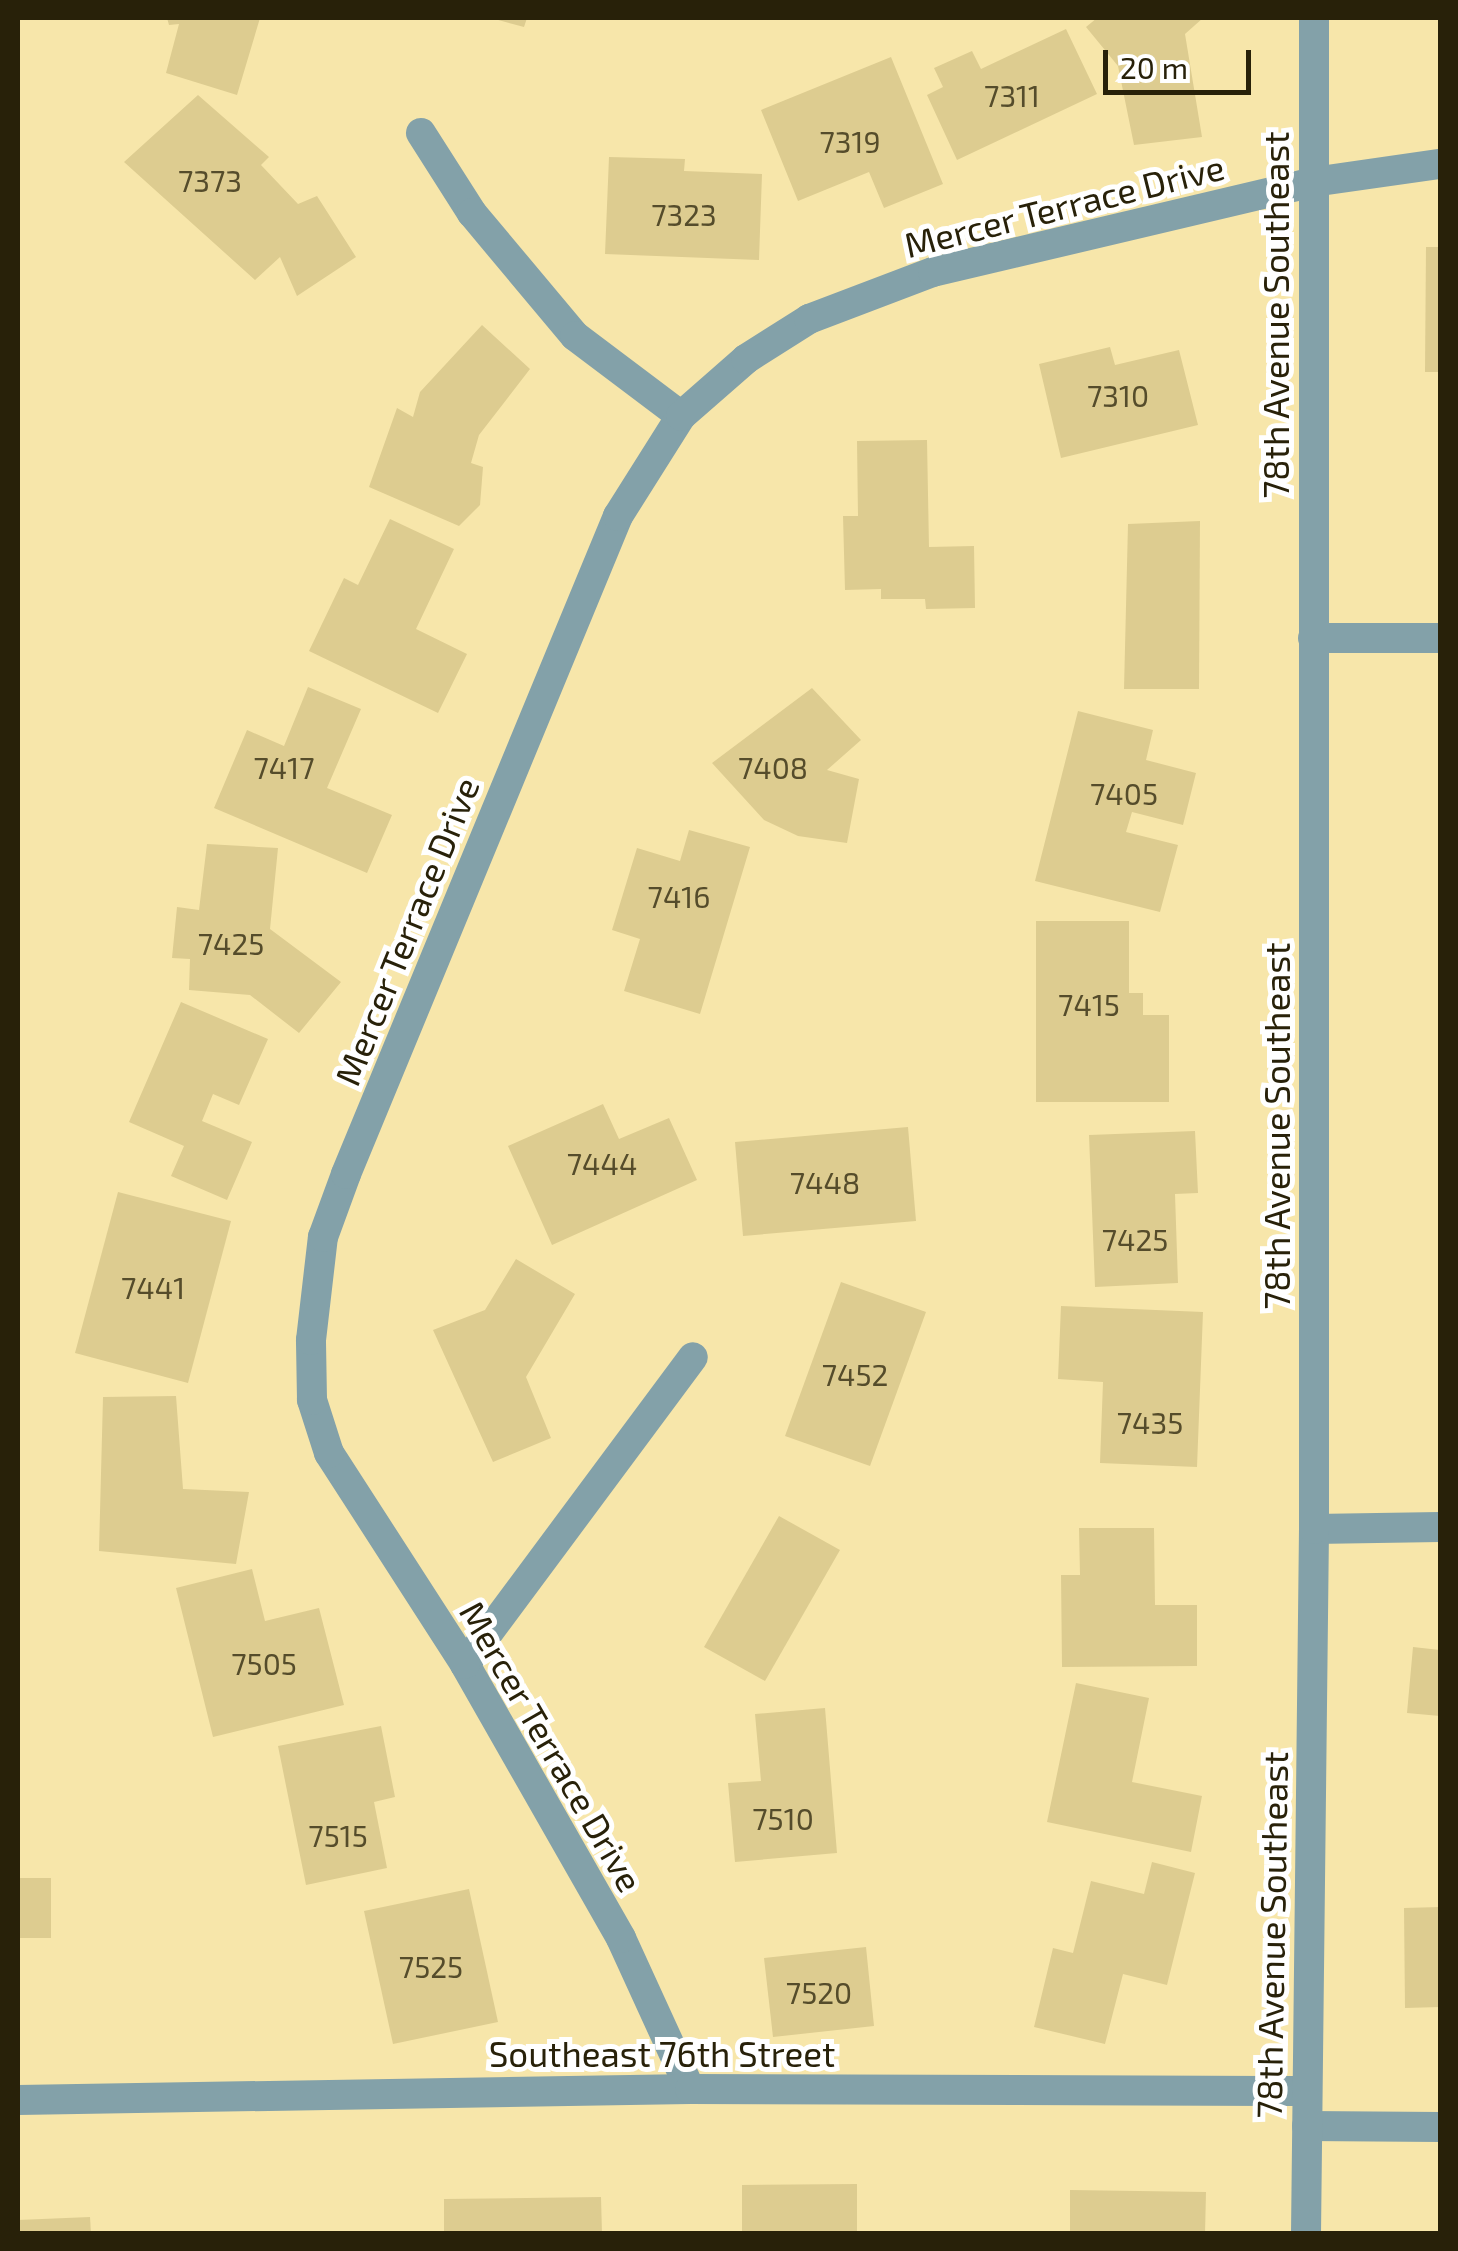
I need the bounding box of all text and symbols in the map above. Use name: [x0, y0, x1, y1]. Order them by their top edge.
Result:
scale bar: [1108, 30, 1256, 92]
text: 20 m: [1120, 49, 1188, 85]
house number: 7311: [984, 77, 1040, 113]
house number: 7319: [819, 123, 881, 159]
street label: 78th Avenue Southeast: [1254, 131, 1296, 499]
street label: Mercer Terrace Drive: [899, 145, 1229, 265]
house number: 7373: [178, 162, 242, 198]
house number: 7323: [651, 196, 717, 232]
house number: 7310: [1087, 377, 1149, 413]
house number: 7417: [253, 749, 315, 785]
house number: 7408: [738, 749, 808, 785]
street label: Mercer Terrace Drive: [325, 770, 487, 1092]
house number: 7405: [1090, 775, 1158, 811]
house number: 7416: [648, 878, 710, 914]
house number: 7425: [198, 925, 264, 961]
street label: 78th Avenue Southeast: [1255, 942, 1297, 1310]
house number: 7415: [1058, 986, 1120, 1022]
house number: 7444: [567, 1145, 637, 1181]
house number: 7448: [790, 1164, 860, 1200]
house number: 7425: [1102, 1221, 1168, 1257]
house number: 7441: [121, 1269, 185, 1305]
house number: 7452: [822, 1356, 888, 1392]
house number: 7435: [1117, 1404, 1183, 1440]
street label: Mercer Terrace Drive: [451, 1593, 653, 1899]
house number: 7505: [231, 1645, 297, 1681]
street label: 78th Avenue Southeast: [1247, 1751, 1295, 2119]
house number: 7510: [752, 1800, 814, 1836]
house number: 7515: [308, 1817, 368, 1853]
house number: 7525: [399, 1948, 463, 1984]
house number: 7520: [786, 1974, 852, 2010]
street label: Southeast 76th Street: [489, 2032, 835, 2074]

